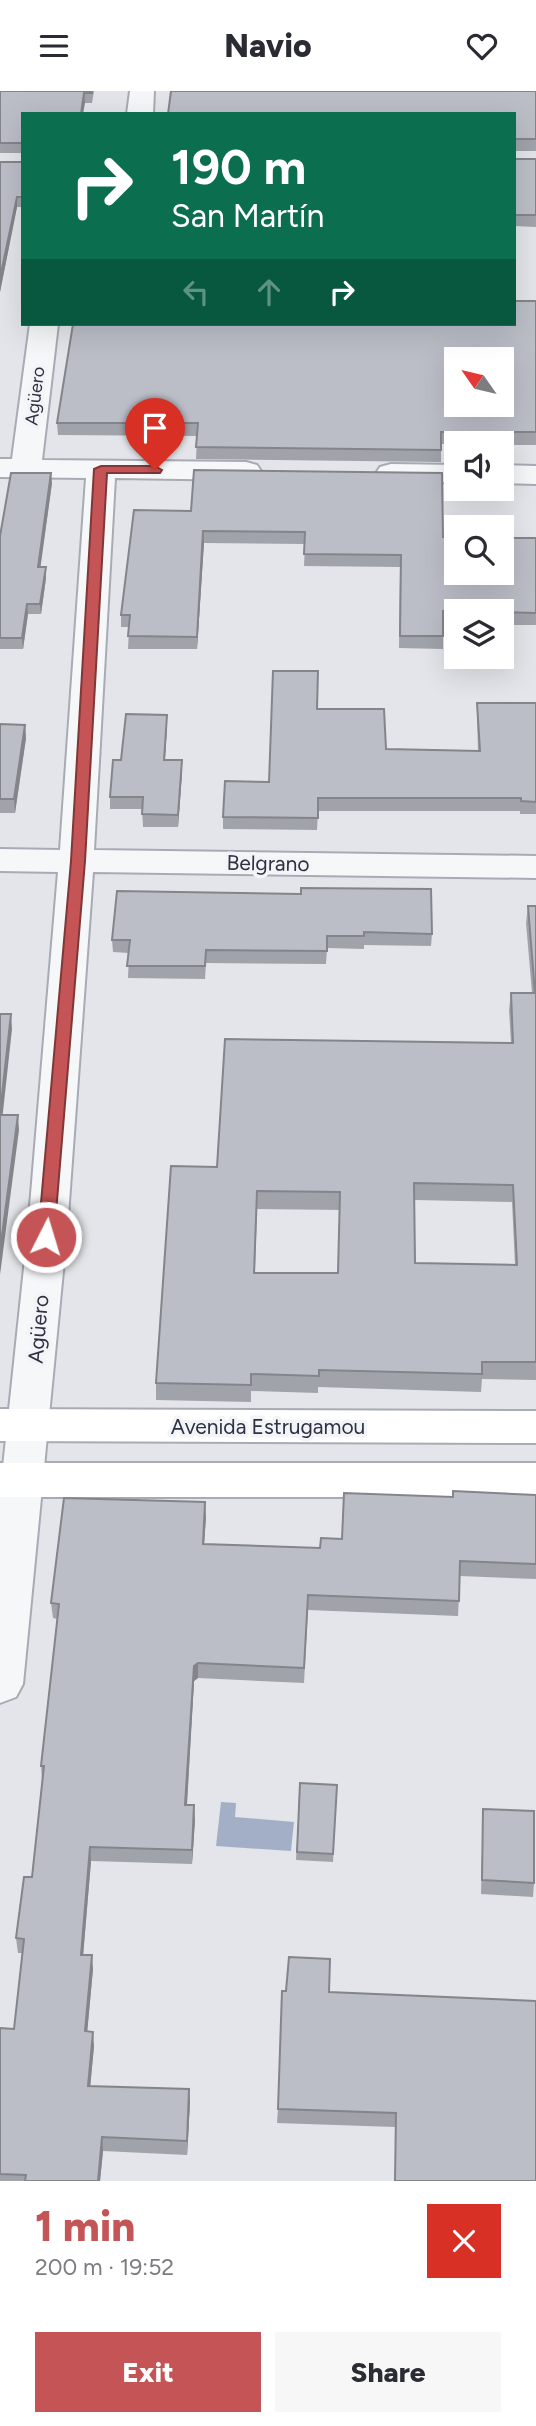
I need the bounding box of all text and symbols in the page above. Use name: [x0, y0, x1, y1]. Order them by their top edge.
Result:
icon: menu: [35, 27, 73, 65]
text: Navio: [224, 27, 312, 65]
icon: heart: [463, 27, 501, 65]
text: 190 m: [171, 137, 306, 196]
icon: right: [56, 140, 147, 231]
text: San Martín: [171, 197, 324, 235]
icon: left: [177, 273, 215, 311]
icon: ahead: [250, 273, 288, 311]
icon: right: [323, 273, 361, 311]
north arrow: [444, 347, 514, 417]
map controls: [444, 347, 514, 669]
street label: Agüero: [20, 365, 50, 427]
pin: [125, 398, 185, 470]
icon: arrive: [136, 409, 174, 447]
button: sound: [444, 431, 514, 501]
button: search: [444, 515, 514, 585]
button: layers: [444, 599, 514, 669]
street label: Belgrano: [226, 850, 310, 876]
position arrow: [9, 1200, 83, 1274]
street label: Agüero: [23, 1294, 53, 1364]
street label: Avenida Estrugamou: [171, 1414, 365, 1439]
text: 1 min: [35, 2201, 135, 2252]
button: close: [427, 2204, 501, 2278]
text: 200 m · 19:52: [35, 2253, 174, 2281]
button: Exit: [35, 2332, 261, 2412]
button: Share: [275, 2332, 501, 2412]

